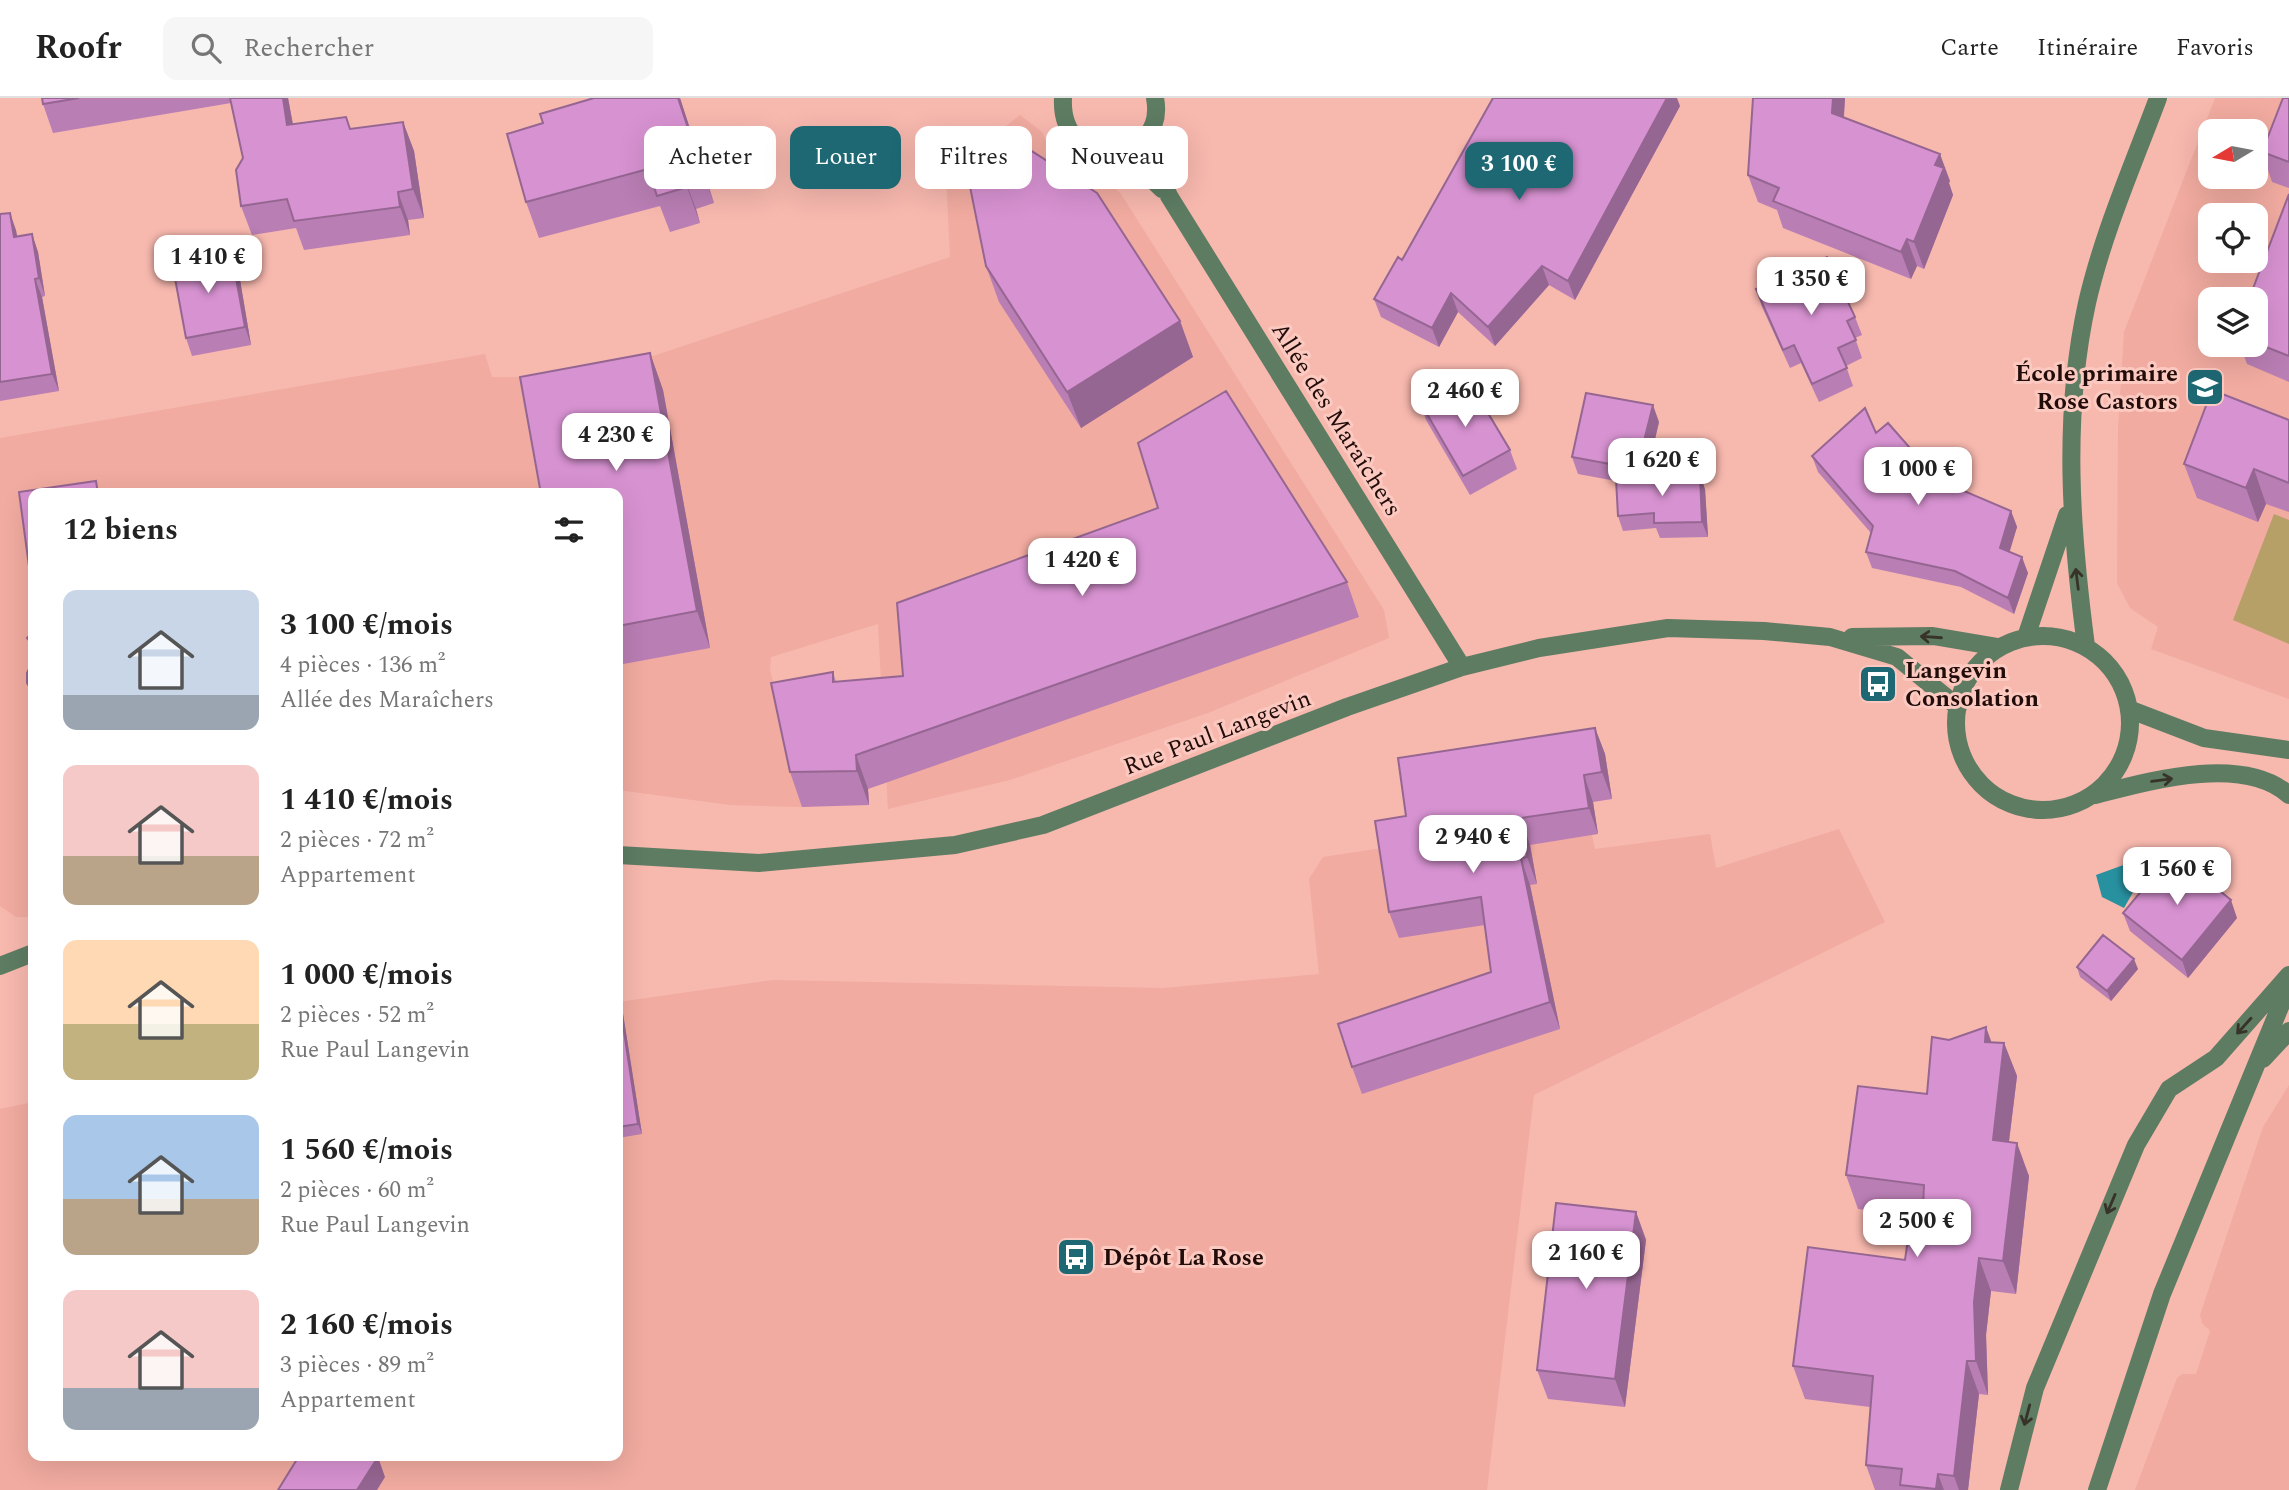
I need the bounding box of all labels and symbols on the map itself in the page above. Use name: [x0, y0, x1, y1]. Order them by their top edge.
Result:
north arrow: [2198, 119, 2268, 189]
pin: 3 100 €: [1454, 142, 1584, 202]
pin: 1 410 €: [143, 236, 273, 295]
pin: 1 350 €: [1746, 258, 1876, 317]
street label: Allée des Maraîchers: [1262, 315, 1411, 524]
place label: École primaire Rose Castors: [2015, 356, 2178, 420]
school or university icon: École primaire Rose Castors: [2184, 366, 2226, 408]
pin: 2 460 €: [1400, 370, 1530, 429]
pin: 4 230 €: [551, 414, 681, 473]
pin: 1 620 €: [1597, 438, 1727, 498]
pin: 1 000 €: [1853, 448, 1983, 507]
pin: 1 420 €: [1017, 538, 1147, 598]
one-way arrow: [2070, 568, 2083, 590]
one-way arrow: [1920, 630, 1943, 643]
place label: Langevin Consolation: [1905, 653, 2039, 717]
bus stop icon: Langevin Consolation: [1857, 663, 1899, 705]
street label: Rue Paul Langevin: [1118, 681, 1316, 785]
one-way arrow: [2150, 773, 2173, 786]
pin: 2 940 €: [1408, 816, 1538, 875]
pin: 1 560 €: [2112, 848, 2242, 907]
one-way arrow: [2236, 1017, 2252, 1035]
one-way arrow: [2104, 1193, 2117, 1214]
pin: 2 500 €: [1852, 1200, 1982, 1259]
pin: 2 160 €: [1521, 1232, 1651, 1291]
bus stop icon: Dépôt La Rose: [1055, 1236, 1097, 1278]
place label: Dépôt La Rose: [1103, 1240, 1264, 1276]
one-way arrow: [2020, 1403, 2033, 1426]

